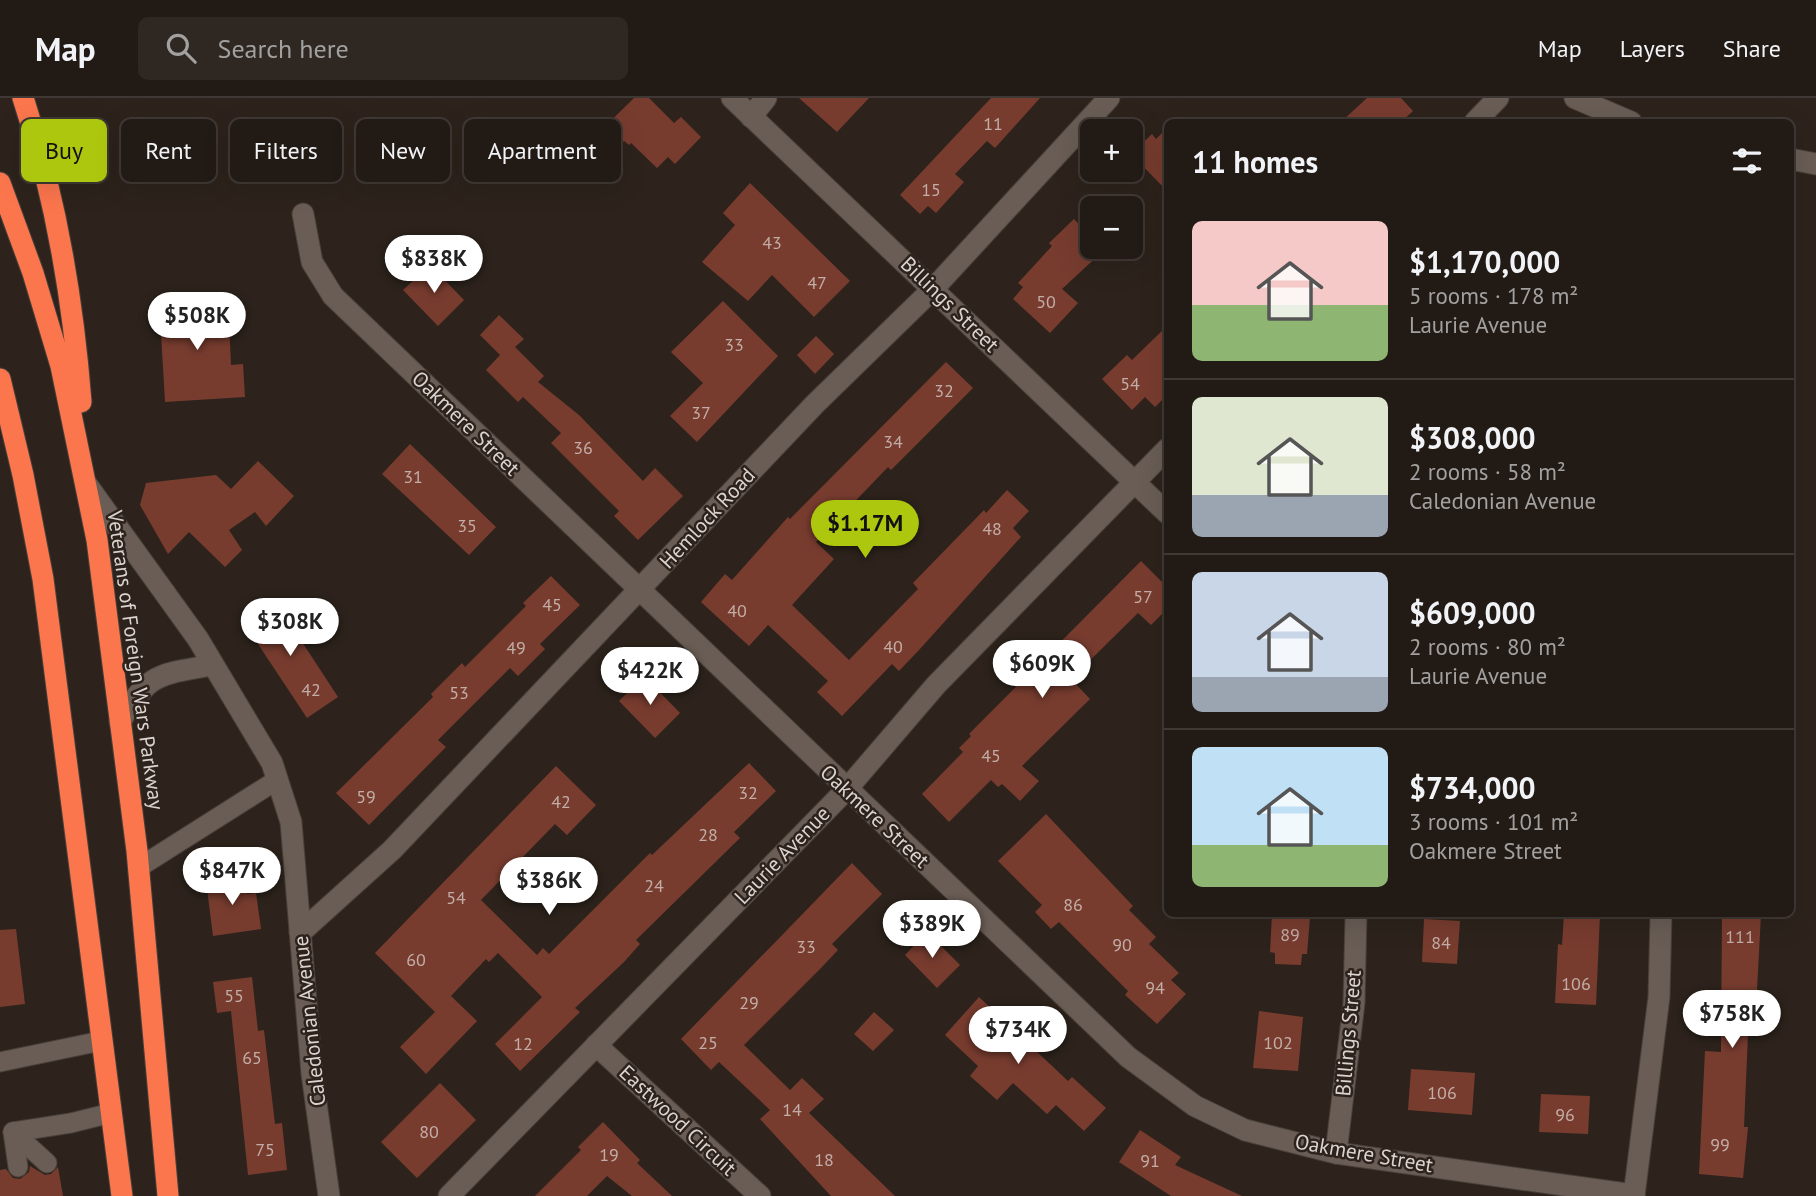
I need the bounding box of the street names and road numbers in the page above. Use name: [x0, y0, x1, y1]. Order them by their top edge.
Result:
street label: Billings Street: [895, 250, 1005, 358]
street label: Oakmere Street: [406, 365, 526, 481]
street label: Hemlock Road: [653, 462, 761, 574]
street label: Veterans of Foreign Wars Parkway: [101, 508, 170, 812]
street label: Oakmere Street: [815, 759, 935, 873]
street label: Laurie Avenue: [728, 800, 836, 910]
street label: Caledonian Avenue: [287, 935, 331, 1107]
street label: Billings Street: [1329, 969, 1367, 1097]
street label: Eastwood Circuit: [614, 1059, 742, 1181]
street label: Oakmere Street: [1293, 1128, 1435, 1178]

